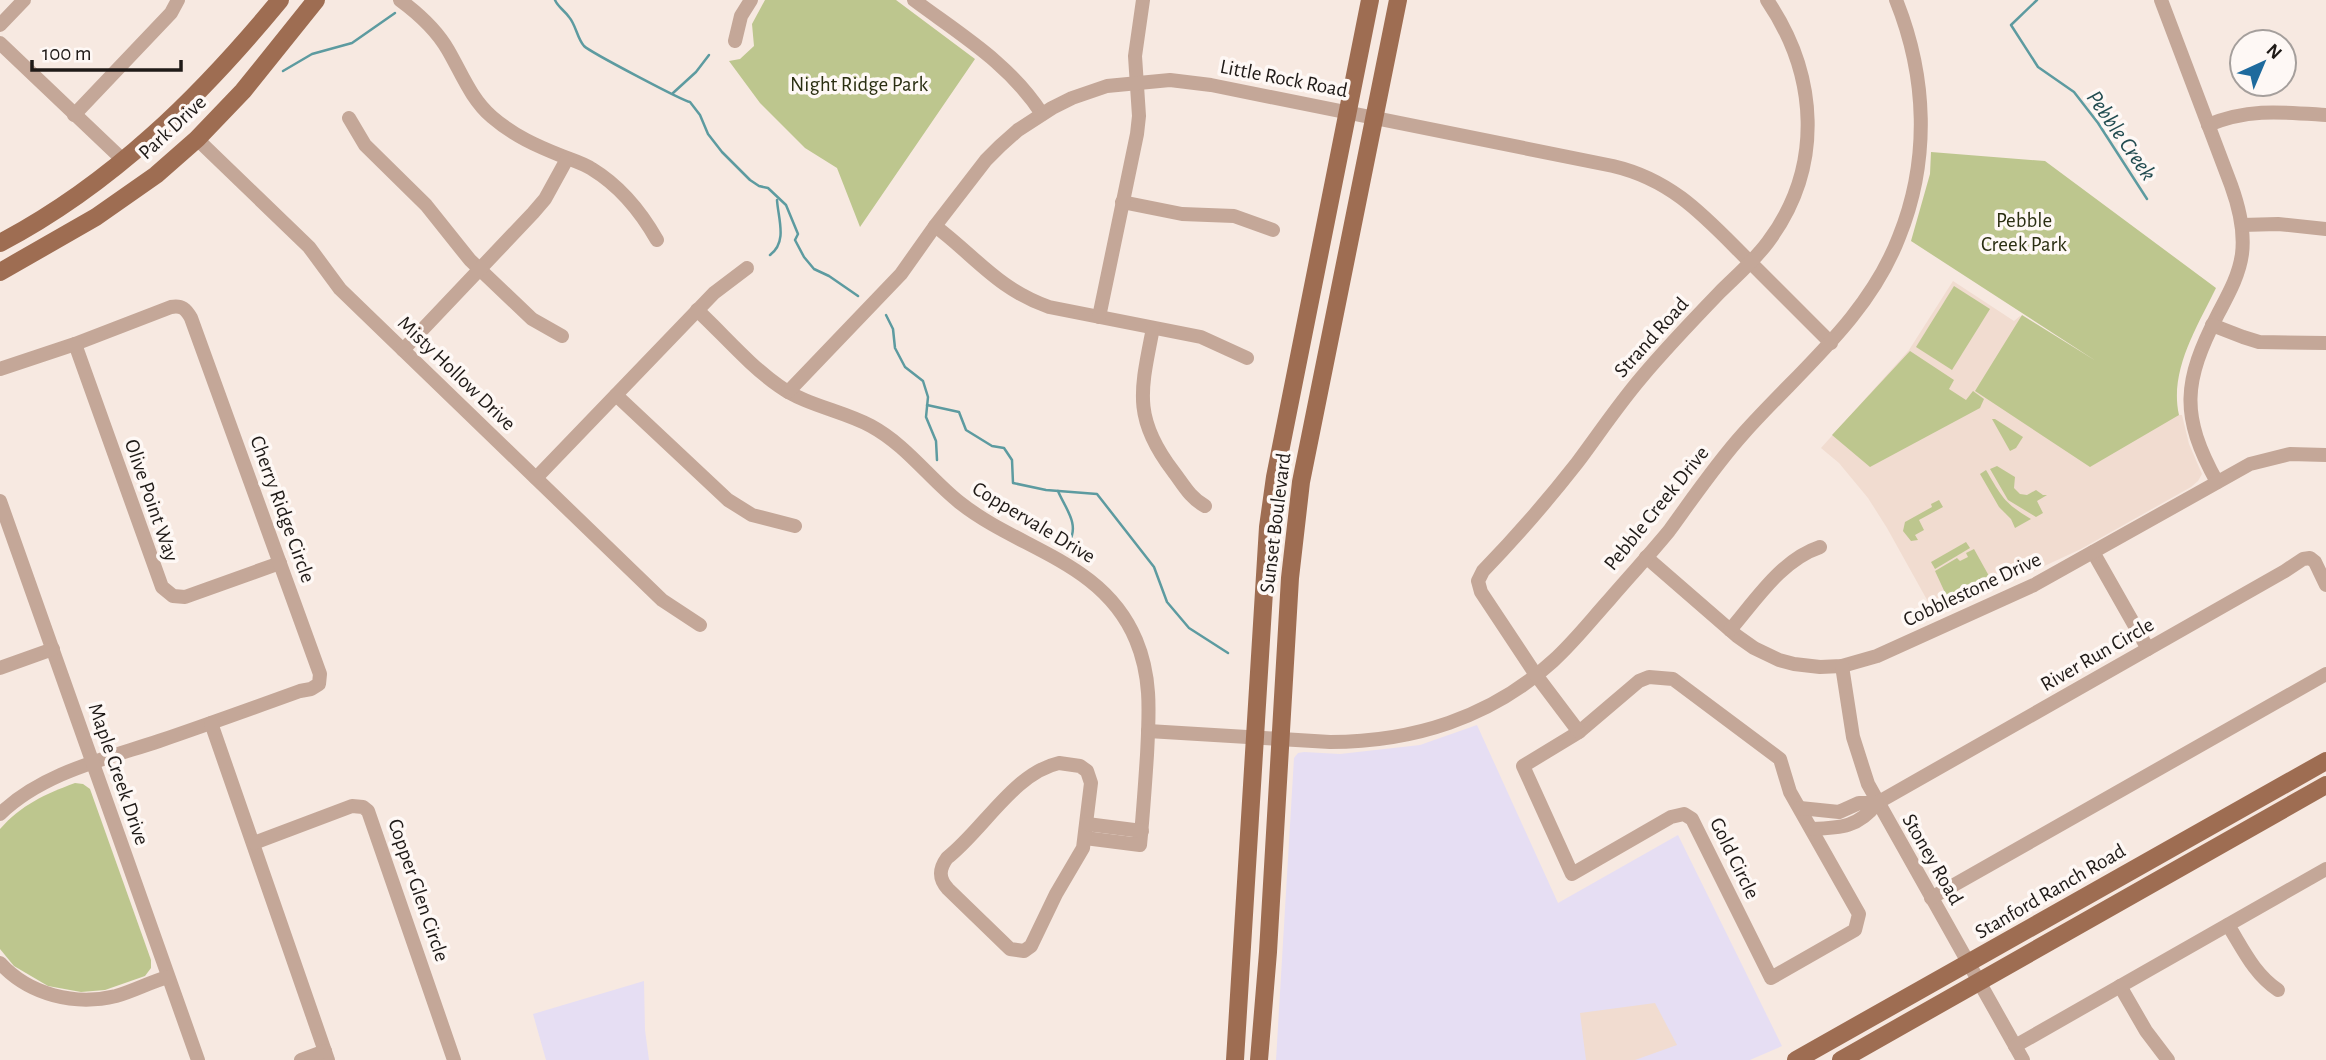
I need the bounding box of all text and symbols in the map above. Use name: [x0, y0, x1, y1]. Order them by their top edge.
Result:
scale bar: [32, 28, 180, 72]
north arrow: [2228, 28, 2298, 98]
text: N: [2262, 40, 2285, 63]
text: 100 m: [42, 43, 92, 64]
street label: Little Rock Road: [1218, 56, 1350, 101]
park label: Night Ridge Park: [790, 74, 928, 95]
water label: Pebble Creek: [2082, 87, 2160, 185]
street label: Park Drive: [135, 91, 210, 163]
park label: Pebble Creek Park: [1981, 210, 2067, 255]
street label: Strand Road: [1610, 293, 1693, 381]
street label: Misty Hollow Drive: [394, 312, 520, 435]
street label: Cherry Ridge Circle: [246, 433, 319, 585]
street label: Olive Point Way: [121, 436, 182, 564]
street label: Pebble Creek Drive: [1600, 442, 1713, 574]
street label: Sunset Boulevard: [1256, 451, 1295, 595]
street label: Coppervale Drive: [969, 478, 1099, 567]
street label: Cobblestone Drive: [1900, 548, 2044, 631]
street label: River Run Circle: [2037, 614, 2157, 695]
street label: Maple Creek Drive: [84, 701, 153, 848]
street label: Stoney Road: [1898, 810, 1967, 908]
street label: Gold Circle: [1706, 814, 1763, 902]
street label: Copper Glen Circle: [384, 816, 453, 964]
street label: Stanford Ranch Road: [1972, 840, 2129, 943]

